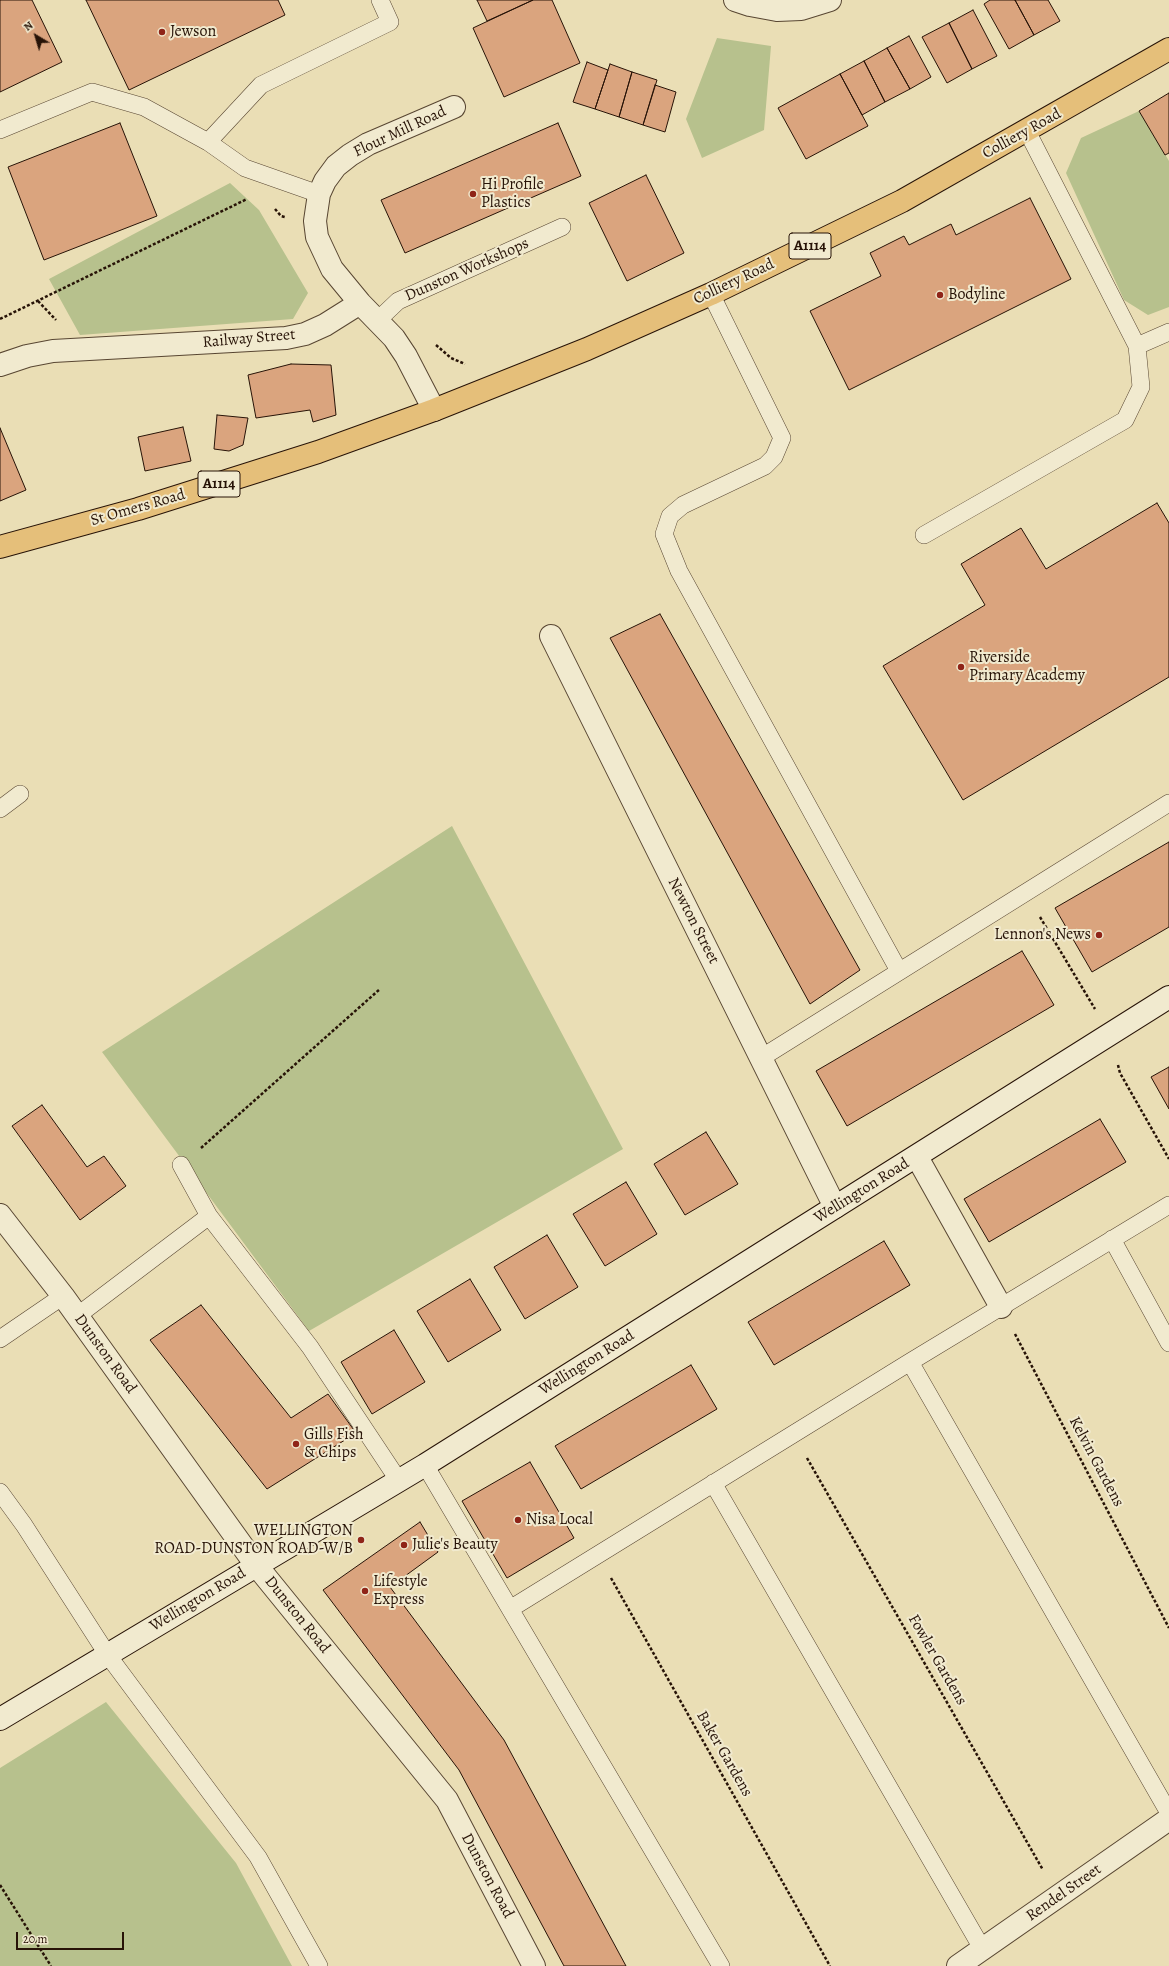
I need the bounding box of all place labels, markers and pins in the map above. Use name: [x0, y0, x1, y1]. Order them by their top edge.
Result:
place label: Jewson: [170, 22, 216, 42]
marker: Jewson: [157, 27, 167, 37]
place label: Hi Profile Plastics: [481, 175, 544, 213]
marker: Hi Profile Plastics: [468, 189, 478, 199]
place label: Bodyline: [948, 285, 1005, 305]
marker: Bodyline: [935, 290, 945, 300]
place label: Riverside Primary Academy: [969, 648, 1085, 686]
marker: Riverside Primary Academy: [956, 662, 966, 672]
place label: Lennon's News: [994, 925, 1091, 945]
marker: Lennon's News: [1094, 930, 1104, 940]
place label: Gills Fish & Chips: [304, 1425, 364, 1463]
marker: Gills Fish & Chips: [291, 1439, 301, 1449]
place label: Nisa Local: [526, 1510, 593, 1530]
marker: Nisa Local: [513, 1515, 523, 1525]
place label: WELLINGTON ROAD-DUNSTON ROAD-W/B: [154, 1521, 353, 1559]
marker: WELLINGTON ROAD-DUNSTON ROAD-W/B: [356, 1535, 366, 1545]
place label: Julie's Beauty: [412, 1535, 498, 1555]
marker: Julie's Beauty: [399, 1540, 409, 1550]
place label: Lifestyle Express: [373, 1572, 428, 1610]
marker: Lifestyle Express: [360, 1586, 370, 1596]

